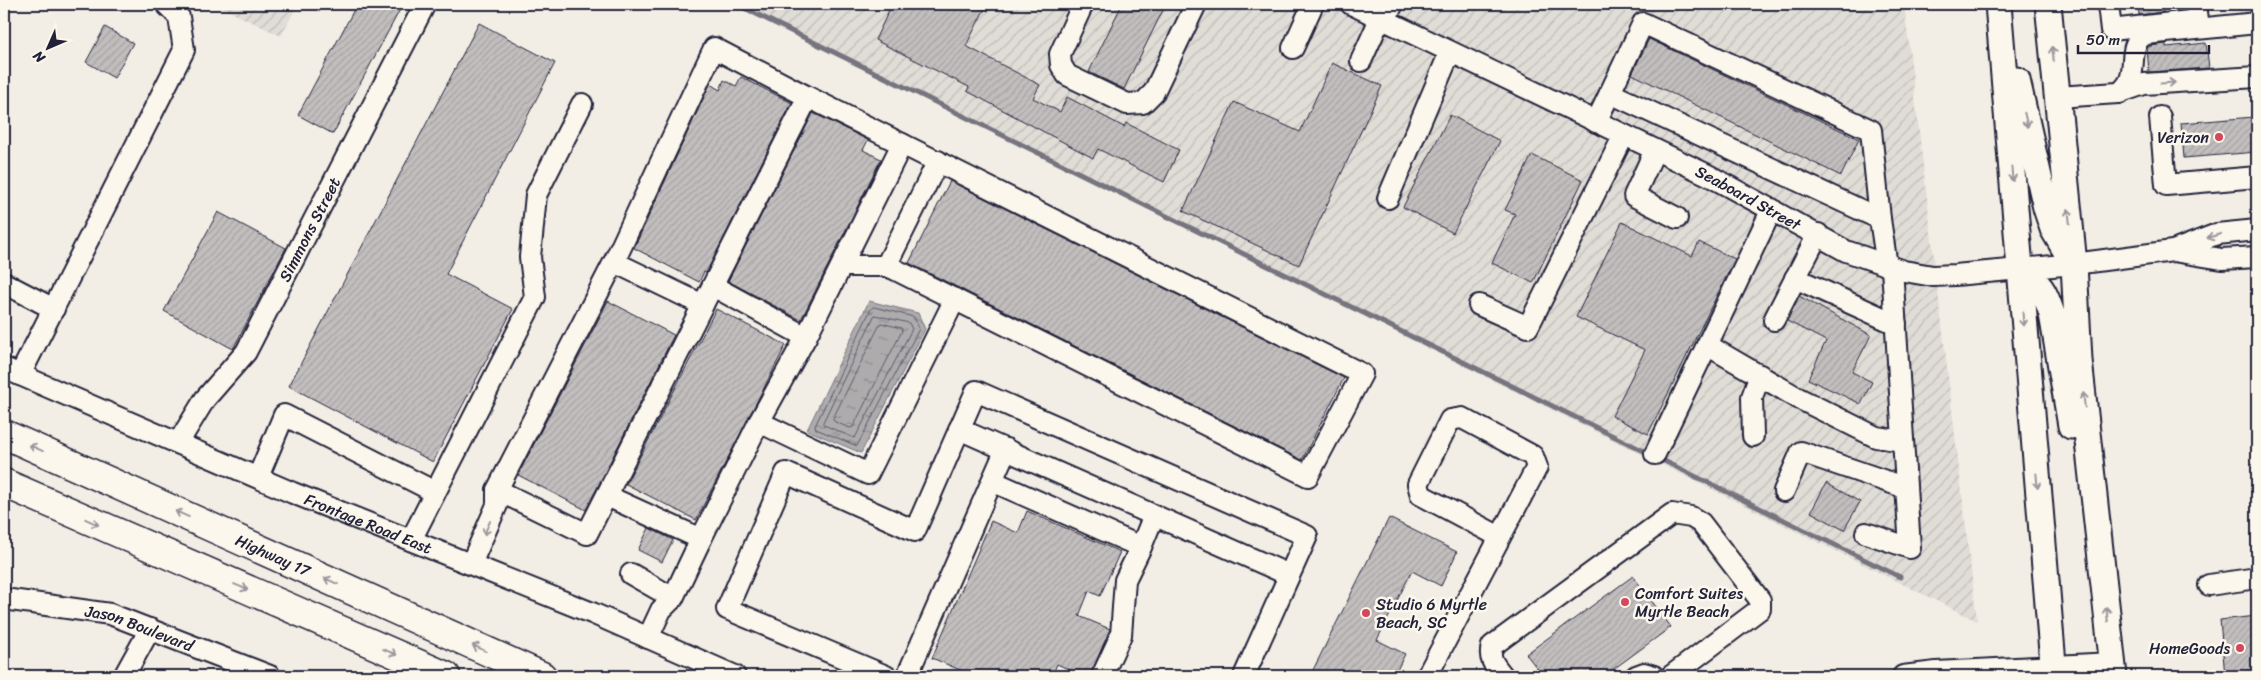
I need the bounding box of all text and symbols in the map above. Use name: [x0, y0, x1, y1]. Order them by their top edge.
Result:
north arrow: [22, 22, 72, 72]
scale bar: [2078, 22, 2210, 54]
text: 50 m: [2086, 27, 2121, 53]
text: N: [27, 44, 52, 70]
one-way arrow: [2048, 47, 2058, 63]
one-way arrow: [2159, 78, 2175, 87]
one-way arrow: [2022, 111, 2031, 127]
place label: Verizon: [2157, 123, 2209, 152]
marker: Verizon: [2213, 131, 2225, 143]
street label: Seaboard Street: [1691, 157, 1807, 238]
one-way arrow: [2007, 166, 2017, 182]
street label: Simmons Street: [270, 172, 348, 287]
one-way arrow: [2064, 208, 2074, 224]
one-way arrow: [2206, 231, 2222, 241]
one-way arrow: [2019, 311, 2028, 327]
one-way arrow: [2079, 393, 2089, 409]
one-way arrow: [29, 443, 44, 453]
one-way arrow: [2032, 473, 2042, 489]
street label: Frontage Road East: [300, 485, 437, 562]
one-way arrow: [175, 509, 190, 519]
one-way arrow: [84, 518, 99, 527]
one-way arrow: [481, 520, 491, 535]
street label: Highway 17: [231, 525, 316, 585]
one-way arrow: [324, 575, 339, 585]
place label: Comfort Suites Myrtle Beach: [1635, 579, 1743, 626]
one-way arrow: [233, 583, 248, 593]
place label: Studio 6 Myrtle Beach, SC: [1376, 590, 1487, 637]
street label: Jason Boulevard: [82, 596, 200, 660]
marker: Comfort Suites Myrtle Beach: [1619, 596, 1631, 608]
one-way arrow: [2102, 606, 2112, 622]
marker: Studio 6 Myrtle Beach, SC: [1360, 607, 1372, 619]
place label: HomeGoods: [2149, 634, 2230, 663]
one-way arrow: [472, 642, 487, 652]
marker: HomeGoods: [2234, 642, 2246, 654]
one-way arrow: [382, 648, 397, 658]

